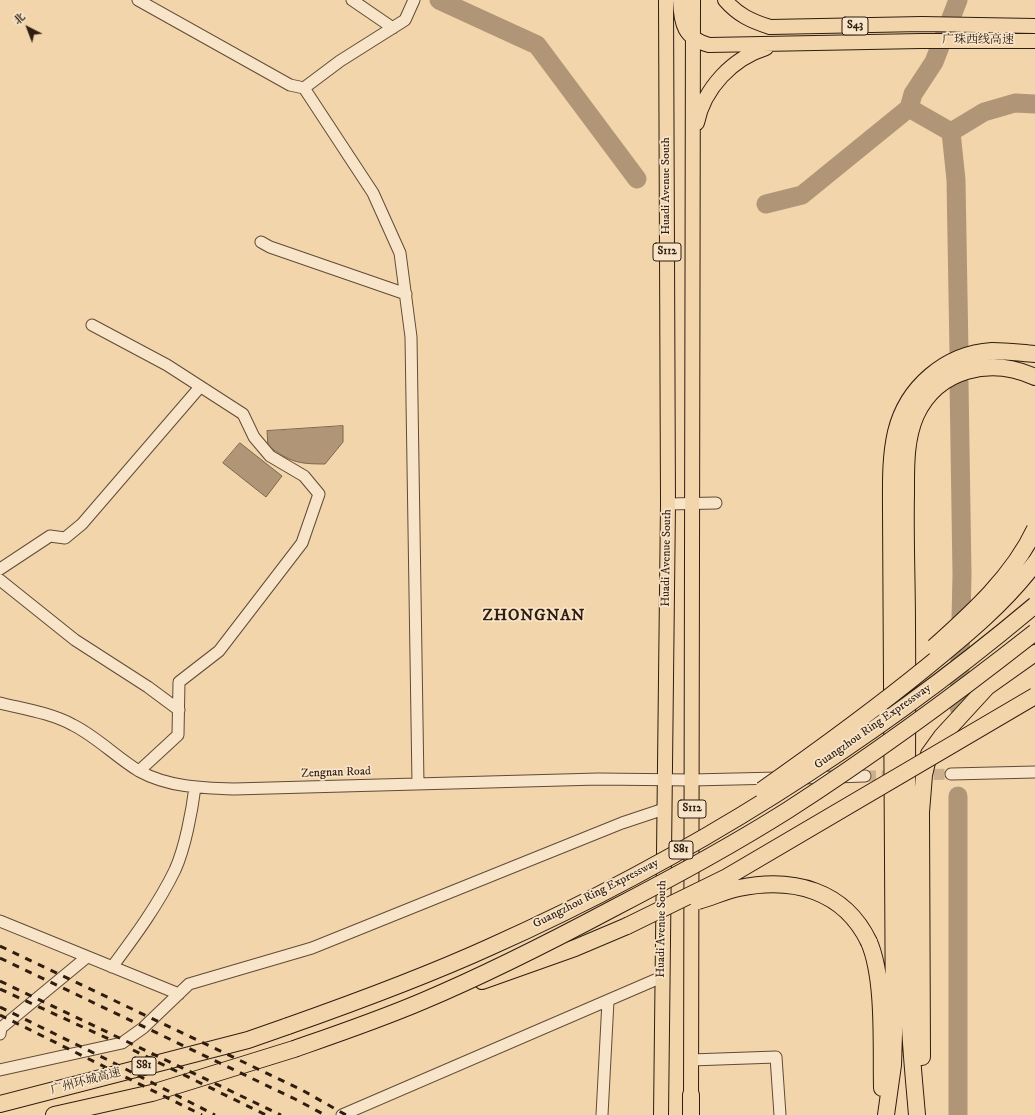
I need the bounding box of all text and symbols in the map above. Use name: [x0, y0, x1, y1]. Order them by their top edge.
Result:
north arrow: [8, 8, 48, 48]
text: 北: [11, 10, 29, 28]
road number: S43: [842, 17, 868, 35]
street label: 广珠西线高速: [942, 34, 1014, 48]
street label: Huadi Avenue South: [660, 137, 674, 235]
road number: S112: [653, 243, 681, 261]
street label: Huadi Avenue South: [659, 509, 675, 607]
district label: ZHONGNAN: [483, 607, 585, 627]
street label: Guangzhou Ring Expressway: [812, 681, 934, 773]
street label: Zengnan Road: [301, 765, 371, 781]
road number: S112: [678, 800, 706, 818]
road number: S81: [669, 841, 693, 859]
street label: Guangzhou Ring Expressway: [531, 856, 661, 932]
street label: Huadi Avenue South: [654, 880, 670, 978]
road number: S81: [132, 1057, 156, 1075]
street label: 广州环城高速: [49, 1066, 123, 1098]

